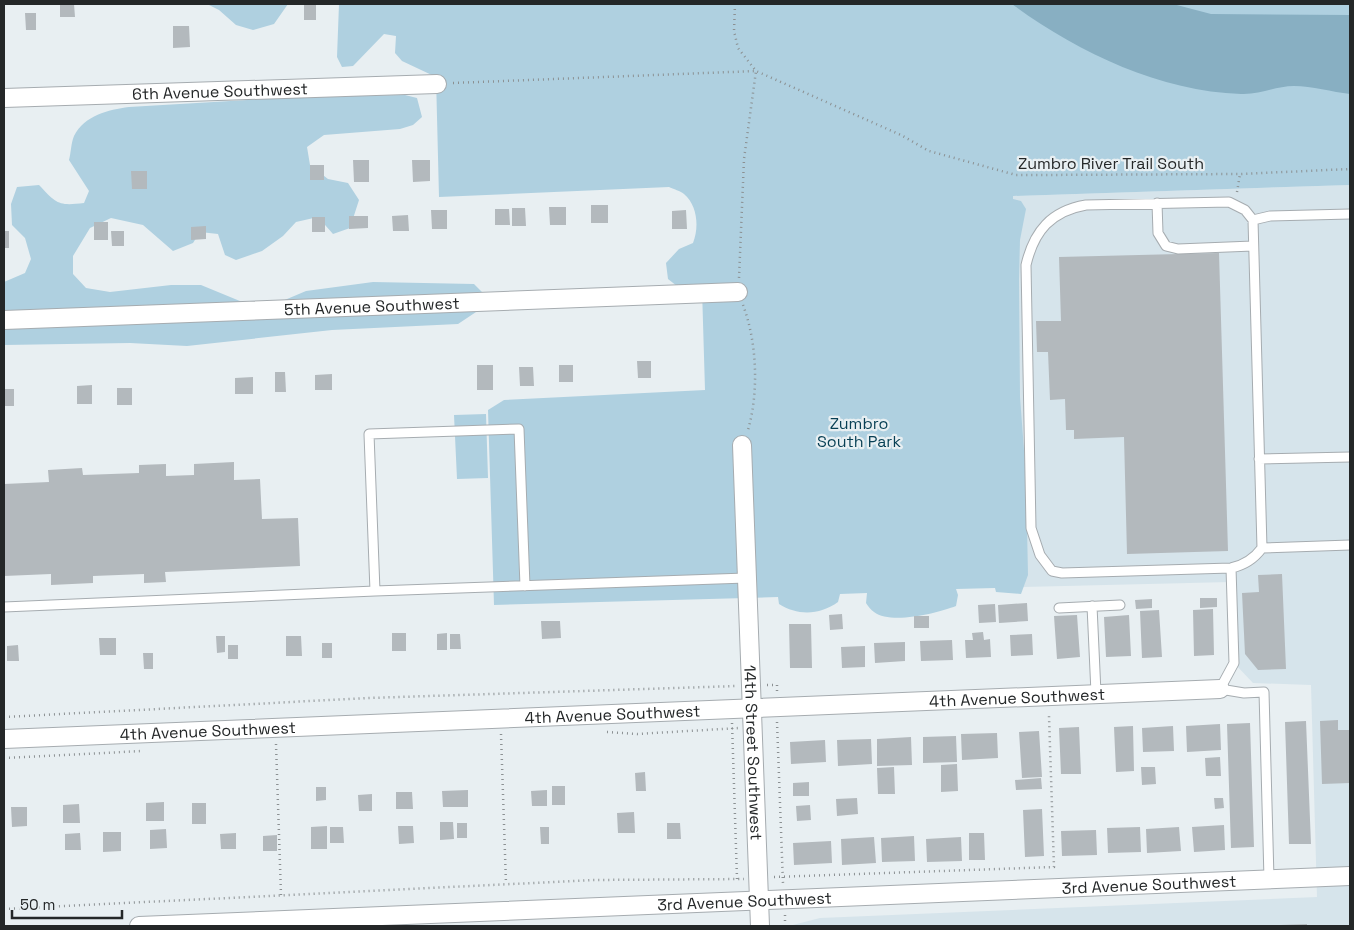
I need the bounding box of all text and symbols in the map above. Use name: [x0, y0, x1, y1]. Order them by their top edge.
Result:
street label: 6th Avenue Southwest: [132, 78, 308, 104]
street label: Zumbro River Trail South: [1018, 153, 1204, 174]
street label: 5th Avenue Southwest: [284, 292, 460, 320]
park label: Zumbro South Park: [817, 413, 901, 452]
street label: 14th Street Southwest: [740, 665, 767, 841]
street label: 4th Avenue Southwest: [929, 683, 1106, 711]
street label: 4th Avenue Southwest: [524, 700, 701, 728]
street label: 4th Avenue Southwest: [119, 717, 296, 745]
street label: 3rd Avenue Southwest: [1061, 870, 1237, 898]
street label: 3rd Avenue Southwest: [657, 887, 832, 915]
scale bar: [12, 888, 122, 920]
text: 50 m: [20, 895, 55, 914]

